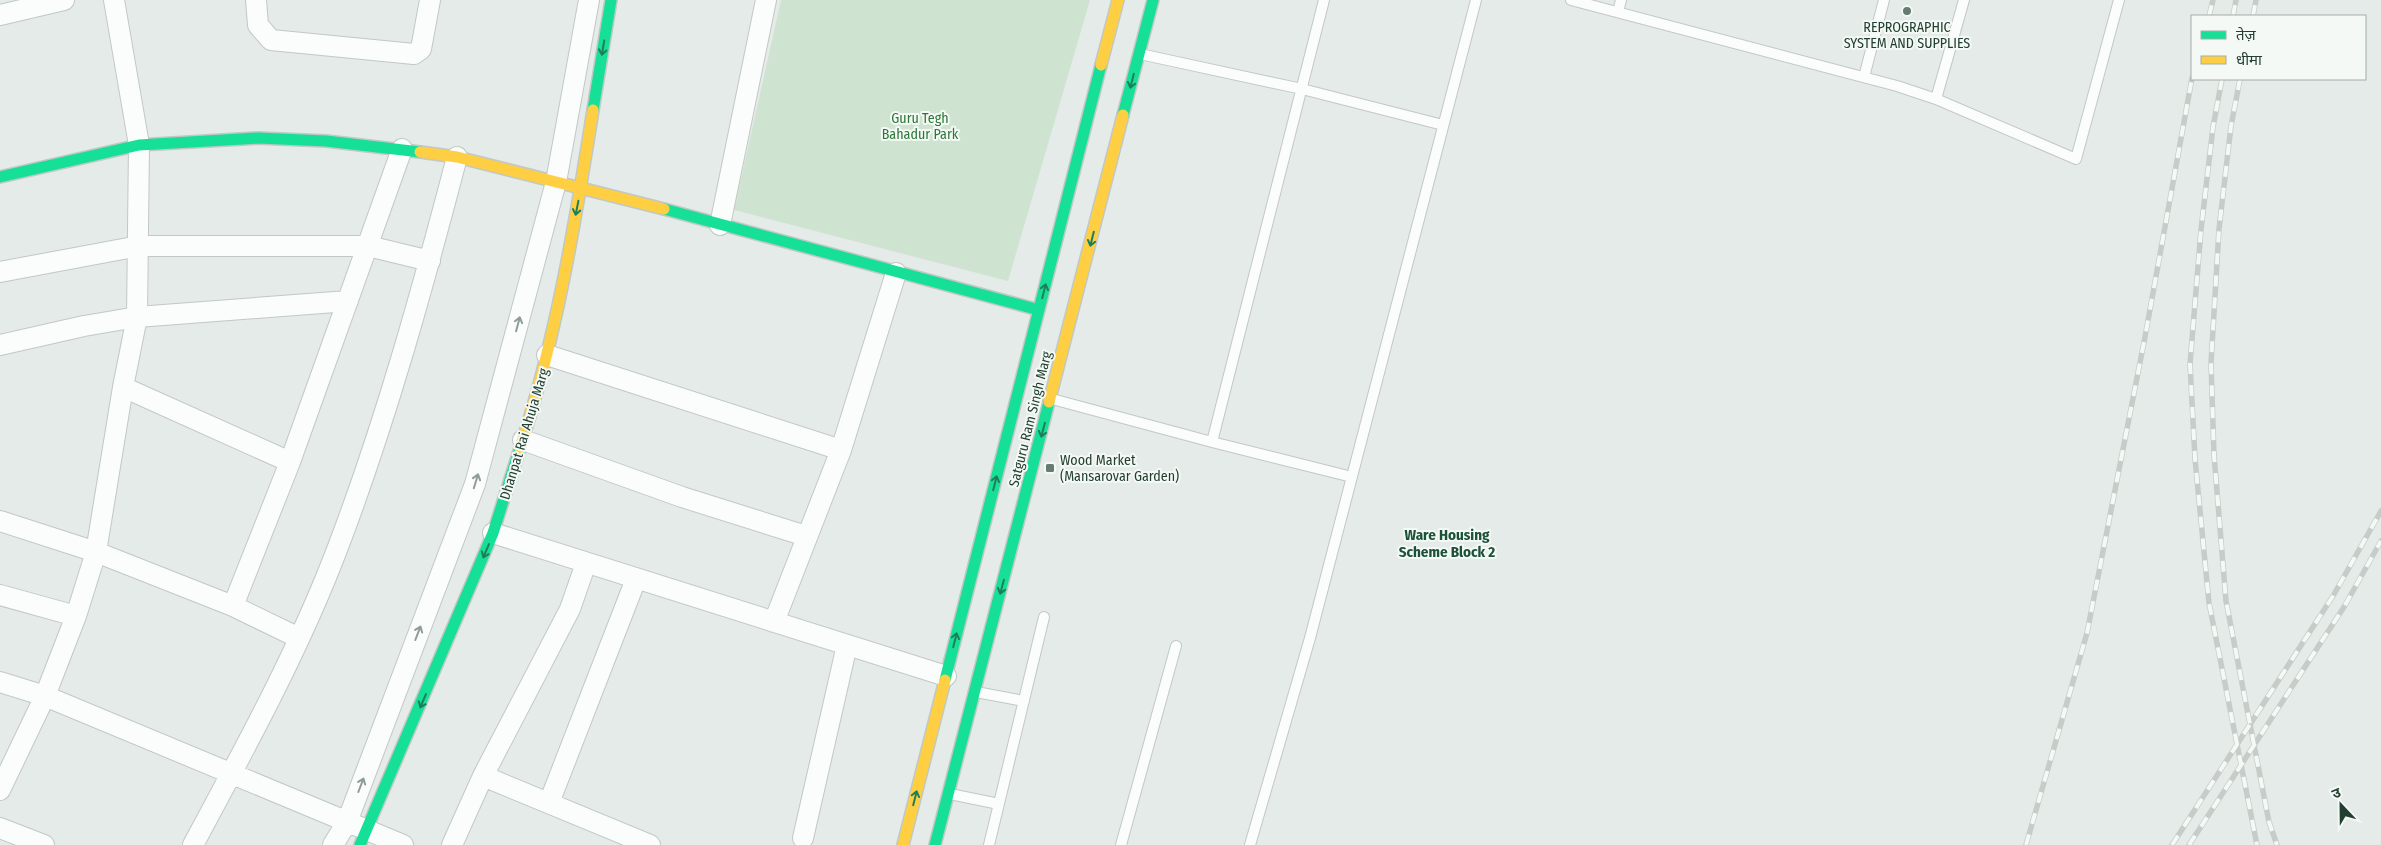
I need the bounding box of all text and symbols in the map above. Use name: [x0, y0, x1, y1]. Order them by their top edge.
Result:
marker: REPROGRAPHIC SYSTEM AND SUPPLIES: [1901, 5, 1913, 17]
legend: [2191, 15, 2366, 80]
place label: REPROGRAPHIC SYSTEM AND SUPPLIES: [1844, 19, 1970, 52]
text: तेज़: [2236, 26, 2257, 44]
one-way arrow: [598, 40, 608, 56]
text: धीमा: [2236, 51, 2263, 69]
one-way arrow: [1127, 73, 1136, 89]
park label: Guru Tegh Bahadur Park: [882, 110, 959, 143]
one-way arrow: [572, 200, 581, 216]
one-way arrow: [1087, 230, 1096, 246]
one-way arrow: [1040, 284, 1049, 300]
one-way arrow: [514, 317, 523, 333]
street label: Satguru Ram Singh Marg: [1005, 349, 1056, 489]
street label: Dhanpat Rai Ahuja Marg: [496, 366, 553, 502]
one-way arrow: [1037, 421, 1047, 437]
place label: Wood Market (Mansarovar Garden): [1060, 452, 1179, 485]
marker: Wood Market (Mansarovar Garden): [1044, 462, 1056, 474]
one-way arrow: [471, 474, 481, 490]
one-way arrow: [991, 475, 1000, 491]
district label: Ware Housing Scheme Block 2: [1399, 526, 1495, 561]
one-way arrow: [480, 543, 490, 558]
one-way arrow: [997, 579, 1006, 595]
one-way arrow: [414, 626, 424, 641]
one-way arrow: [951, 633, 960, 649]
one-way arrow: [417, 693, 427, 708]
one-way arrow: [357, 778, 366, 793]
north arrow: [2316, 780, 2366, 830]
text: उ: [2329, 784, 2344, 803]
one-way arrow: [911, 790, 920, 806]

